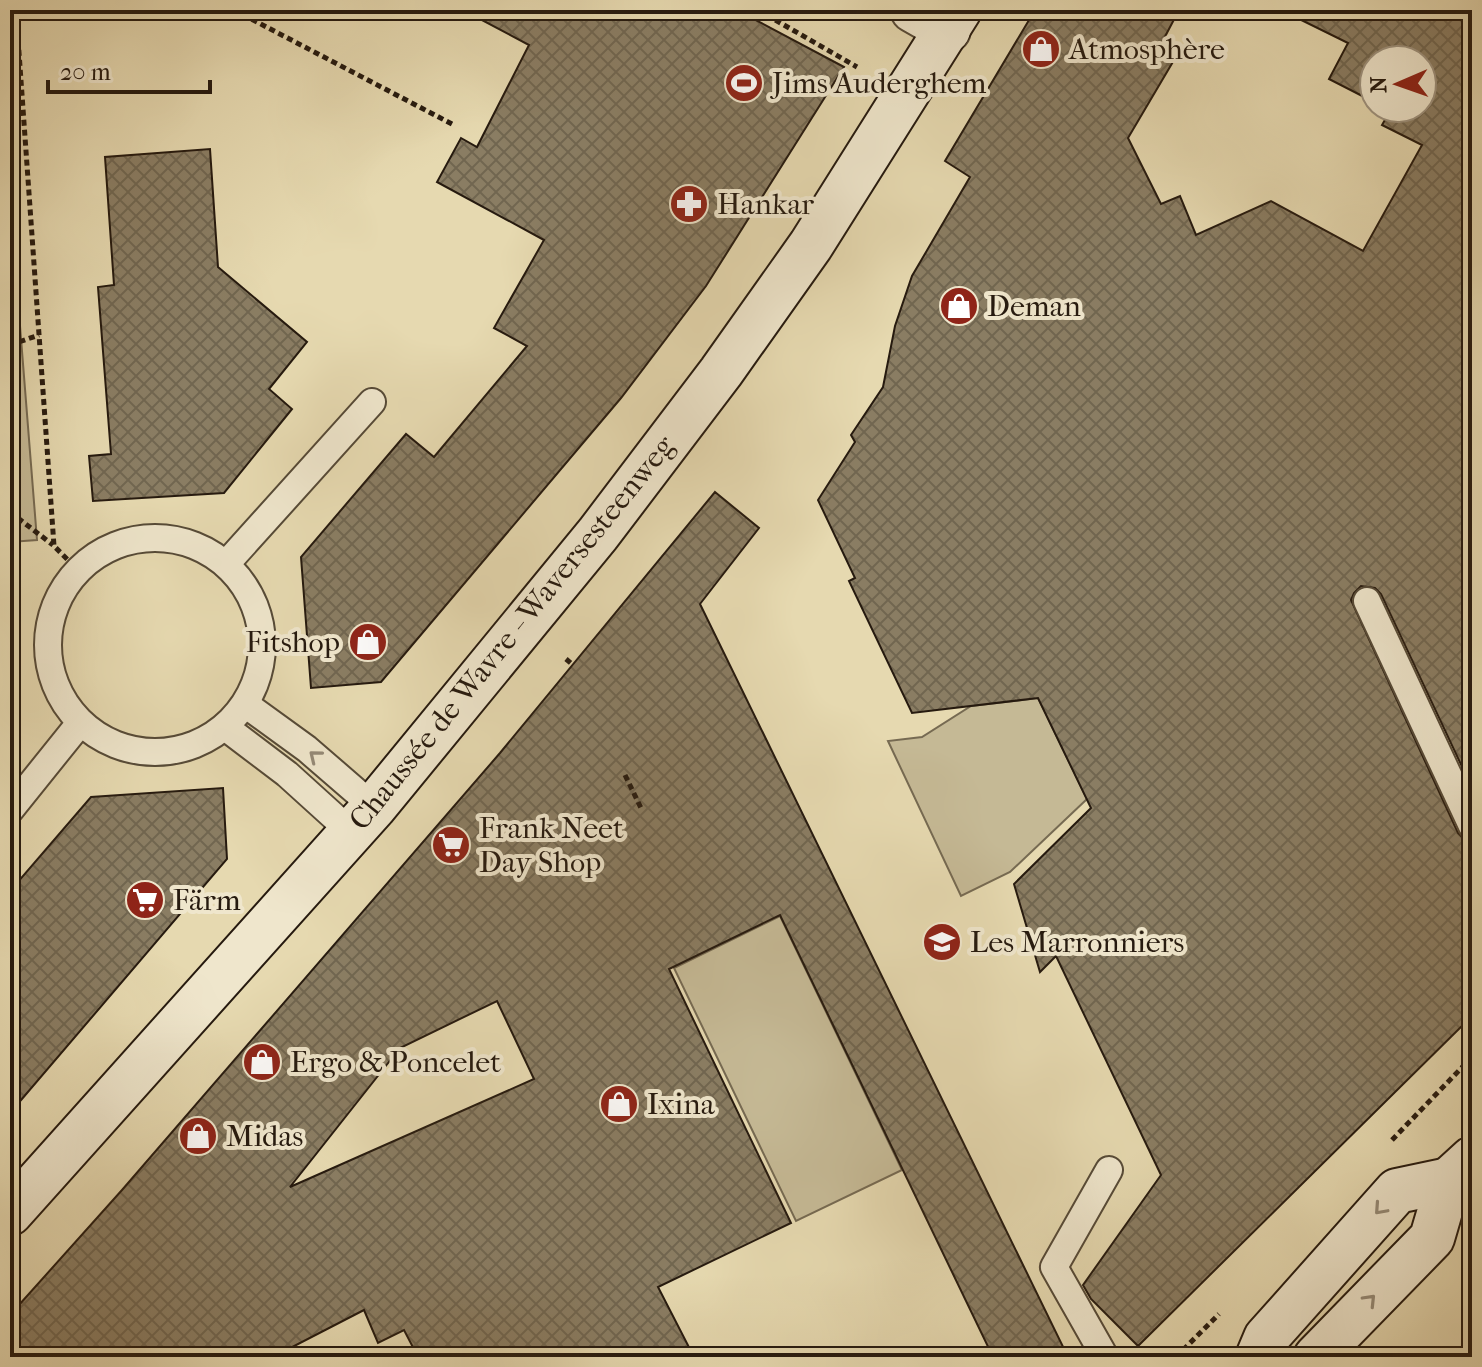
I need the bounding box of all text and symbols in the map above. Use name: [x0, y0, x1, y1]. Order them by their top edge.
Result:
shop icon: Atmosphère: [1020, 28, 1062, 70]
place label: Atmosphère: [1068, 32, 1225, 67]
scale bar: [48, 44, 210, 94]
north arrow: [1358, 44, 1438, 124]
text: 20 m: [60, 58, 111, 86]
sports icon: Jims Auderghem: [723, 62, 765, 104]
place label: Jims Auderghem: [770, 66, 987, 101]
text: N: [1366, 76, 1392, 93]
pharmacy icon: Hankar: [668, 183, 710, 225]
place label: Hankar: [717, 187, 814, 222]
shop icon: Deman: [938, 285, 980, 327]
place label: Deman: [987, 289, 1082, 324]
street label: Chaussée de Wavre - Waversesteenweg: [342, 428, 683, 837]
shop icon: Fitshop: [347, 621, 389, 663]
place label: Fitshop: [245, 625, 340, 660]
one-way arrow: [310, 751, 324, 766]
place label: Frank Neet Day Shop: [479, 811, 624, 880]
supermarket icon: Frank Neet Day Shop: [430, 824, 472, 866]
supermarket icon: Färm: [124, 879, 166, 921]
place label: Färm: [173, 883, 241, 918]
school or university icon: Les Marronniers: [921, 921, 963, 963]
place label: Les Marronniers: [970, 925, 1184, 960]
shop icon: Ergo & Poncelet: [241, 1041, 283, 1083]
place label: Ergo & Poncelet: [290, 1045, 501, 1080]
shop icon: Ixina: [598, 1083, 640, 1125]
place label: Ixina: [647, 1087, 716, 1122]
shop icon: Midas: [177, 1115, 219, 1157]
place label: Midas: [226, 1119, 303, 1154]
one-way arrow: [1376, 1200, 1390, 1215]
one-way arrow: [1361, 1295, 1375, 1310]

